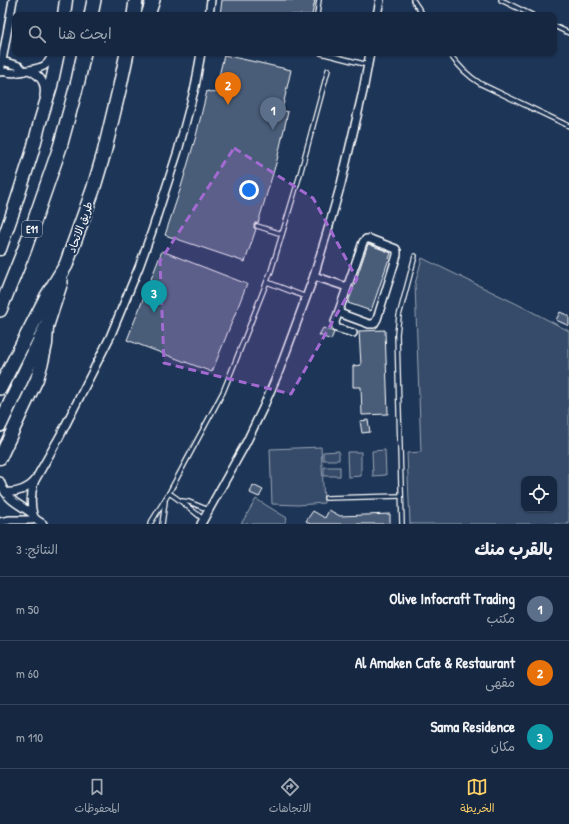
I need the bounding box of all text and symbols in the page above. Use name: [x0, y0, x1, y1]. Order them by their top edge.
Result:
search box: [12, 12, 557, 56]
icon: search: [26, 23, 48, 45]
text: ابحث هنا: [58, 23, 112, 44]
pin: 2: [215, 72, 241, 105]
pin: 1: [260, 97, 286, 130]
your location: [239, 180, 259, 200]
street label: طريق الاتحاد: [64, 199, 96, 255]
road number: E11: [22, 221, 42, 237]
pin: 3: [141, 280, 167, 313]
map controls: [521, 476, 557, 512]
button: locate: [521, 476, 557, 512]
text: بالقرب منك: [475, 537, 553, 560]
text: النتائج: 3: [16, 540, 58, 558]
text: Olive Infocraft Trading: [389, 588, 515, 609]
text: 50 m: [16, 600, 39, 618]
text: 1: [538, 600, 542, 618]
text: مكتب: [487, 609, 515, 627]
text: Al Amaken Cafe & Restaurant: [355, 652, 515, 673]
text: 60 m: [16, 664, 39, 682]
text: 2: [537, 664, 543, 682]
text: مقهى: [485, 673, 515, 691]
text: Sama Residence: [430, 716, 515, 737]
text: 110 m: [16, 728, 43, 746]
text: 3: [537, 728, 543, 746]
text: مكان: [491, 737, 515, 755]
tab: المحفوظات: [75, 776, 120, 818]
tab: الاتجاهات: [269, 776, 311, 818]
tab: الخريطة: [460, 776, 495, 818]

